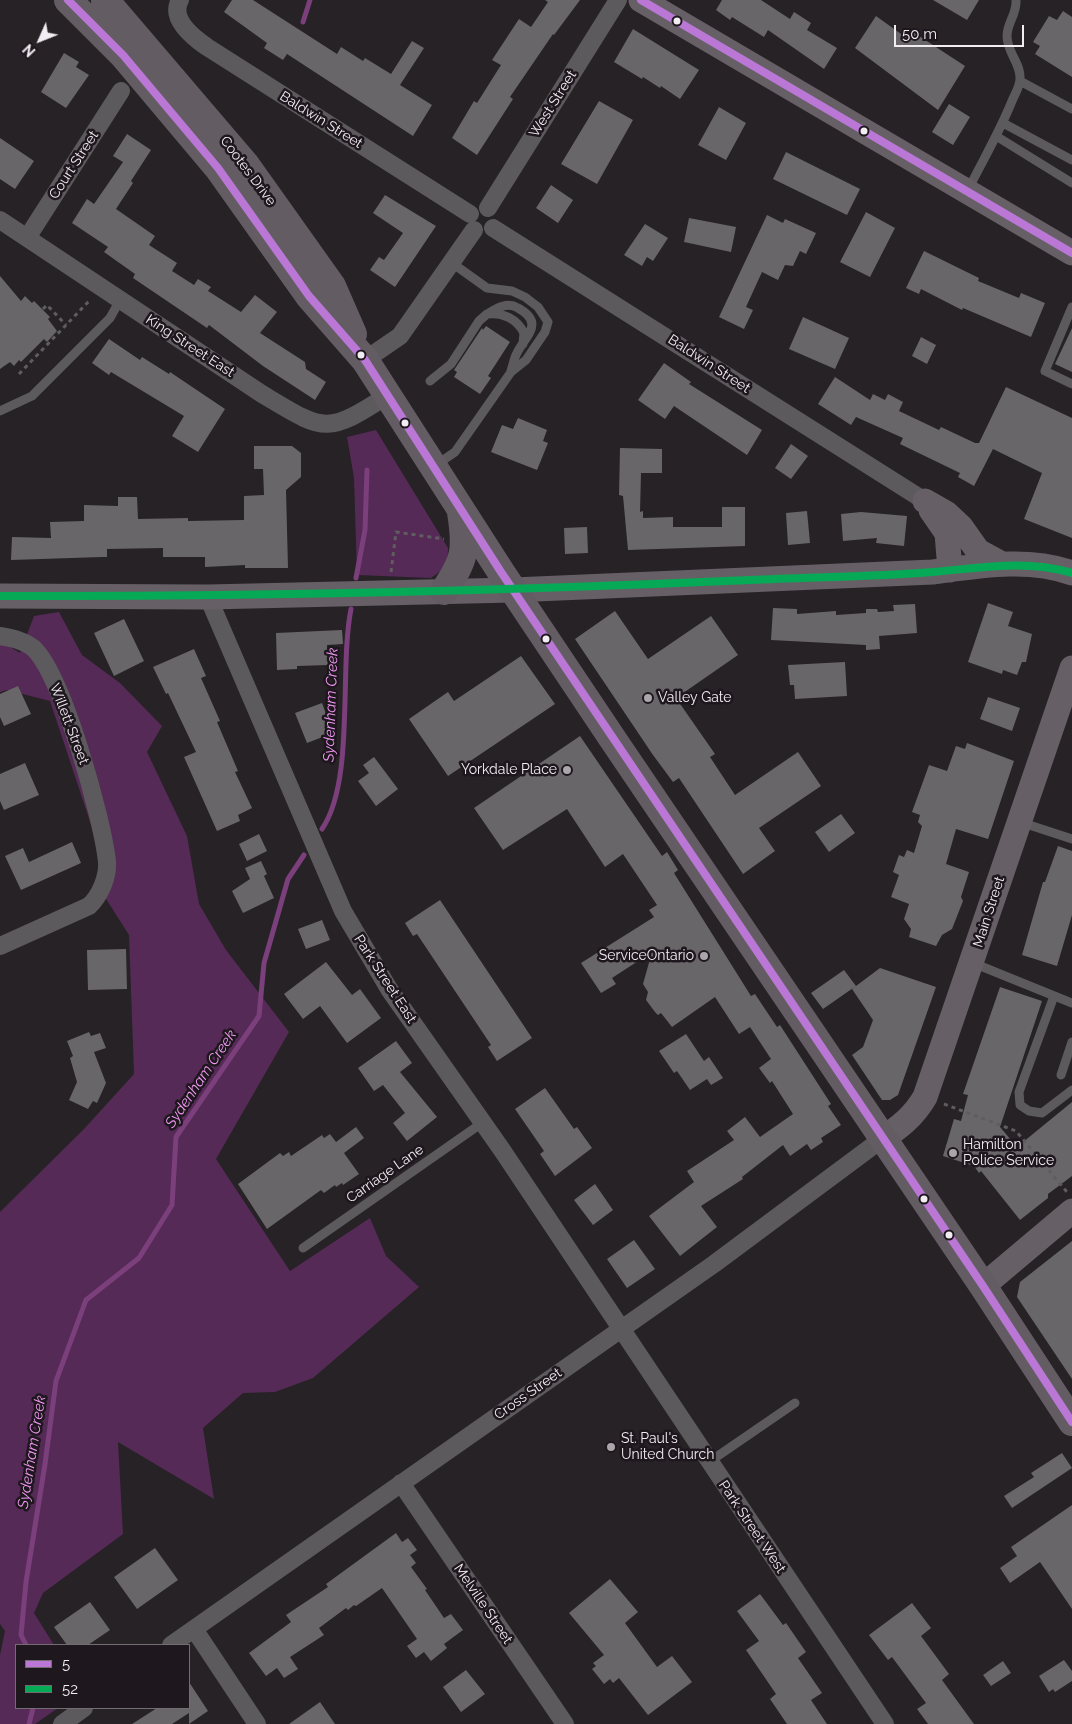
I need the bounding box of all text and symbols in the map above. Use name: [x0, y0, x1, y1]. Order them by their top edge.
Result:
north arrow: [15, 15, 65, 65]
scale bar: [897, 15, 1027, 47]
unlabelled marker: [672, 16, 682, 26]
text: 50 m: [902, 25, 937, 43]
text: N: [20, 41, 39, 60]
street label: West Street: [526, 67, 580, 141]
street label: Baldwin Street: [277, 88, 365, 152]
unlabelled marker: [859, 126, 869, 136]
street label: Court Street: [46, 128, 102, 202]
street label: Cootes Drive: [216, 133, 280, 209]
street label: King Street East: [142, 311, 238, 381]
street label: Baldwin Street: [665, 331, 753, 397]
unlabelled marker: [356, 350, 366, 360]
unlabelled marker: [400, 418, 410, 428]
unlabelled marker: [541, 634, 551, 644]
water label: Sydenham Creek: [320, 648, 342, 762]
street label: Willett Street: [46, 681, 92, 767]
place label: Valley Gate: [658, 690, 732, 706]
marker: Valley Gate: [642, 692, 654, 704]
place label: Yorkdale Place: [461, 762, 557, 778]
marker: Yorkdale Place: [561, 764, 573, 776]
street label: Main Street: [970, 874, 1008, 950]
street label: Park Street East: [350, 932, 420, 1026]
place label: ServiceOntario: [599, 948, 694, 964]
marker: ServiceOntario: [698, 950, 710, 962]
water label: Sydenham Creek: [162, 1027, 240, 1131]
place label: Hamilton Police Service: [963, 1137, 1054, 1170]
street label: Carriage Lane: [343, 1141, 427, 1207]
marker: Hamilton Police Service: [947, 1147, 959, 1159]
unlabelled marker: [919, 1194, 929, 1204]
unlabelled marker: [944, 1230, 954, 1240]
street label: Cross Street: [491, 1365, 565, 1423]
water label: Sydenham Creek: [14, 1394, 50, 1510]
place label: St. Paul's United Church: [621, 1431, 714, 1464]
marker: St. Paul's United Church: [605, 1441, 617, 1453]
street label: Park Street West: [715, 1478, 789, 1576]
street label: Melville Street: [450, 1561, 516, 1647]
legend: [15, 1644, 190, 1709]
text: 5: [62, 1655, 70, 1673]
text: 52: [62, 1680, 78, 1698]

